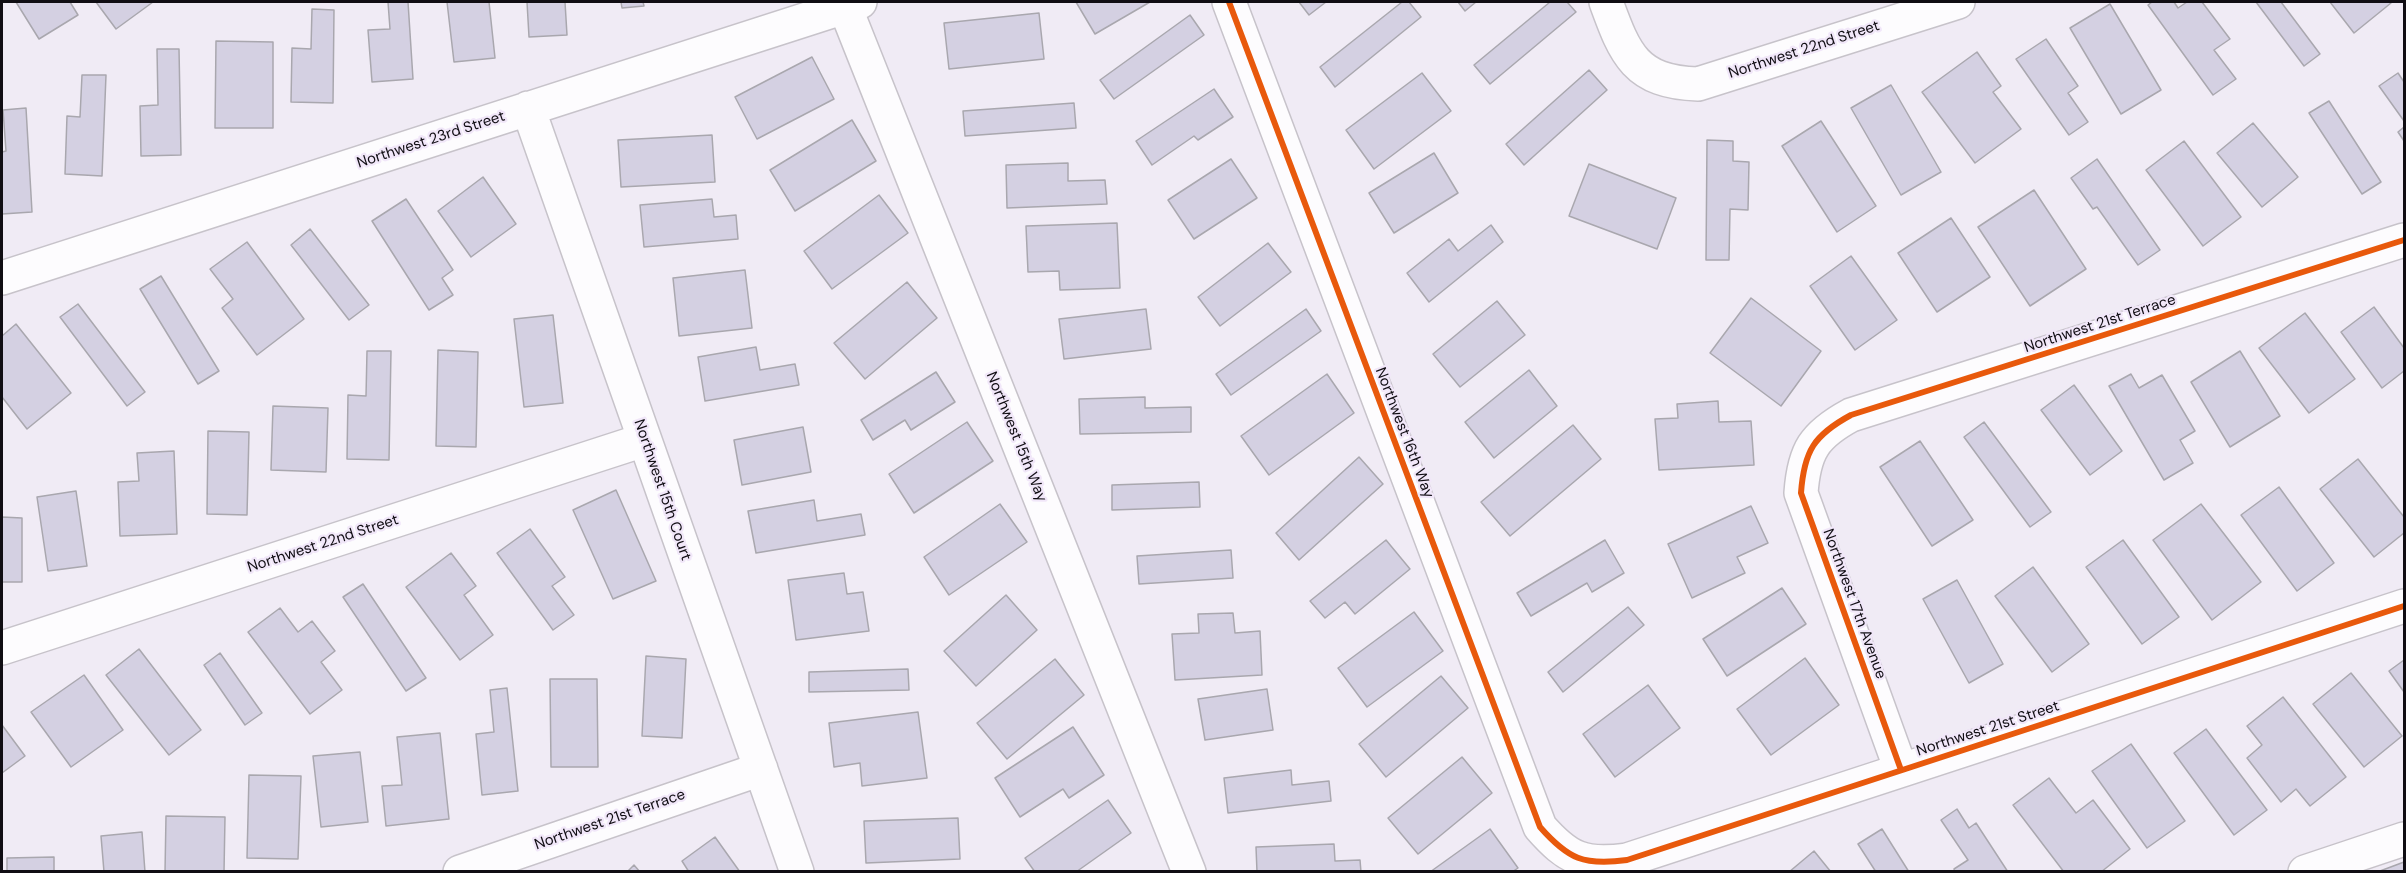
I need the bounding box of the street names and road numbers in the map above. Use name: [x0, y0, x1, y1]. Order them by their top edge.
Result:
street label: Northwest 22nd Street: [1726, 17, 1882, 83]
street label: Northwest 23rd Street: [355, 108, 507, 172]
street label: Northwest 21st Terrace: [2022, 291, 2178, 357]
street label: Northwest 16th Way: [1371, 365, 1437, 501]
street label: Northwest 15th Way: [982, 369, 1050, 505]
street label: Northwest 15th Court: [629, 417, 695, 563]
street label: Northwest 22nd Street: [245, 511, 401, 577]
street label: Northwest 17th Avenue: [1818, 527, 1890, 681]
street label: Northwest 21st Street: [1914, 697, 2062, 761]
street label: Northwest 21st Terrace: [532, 786, 688, 854]

